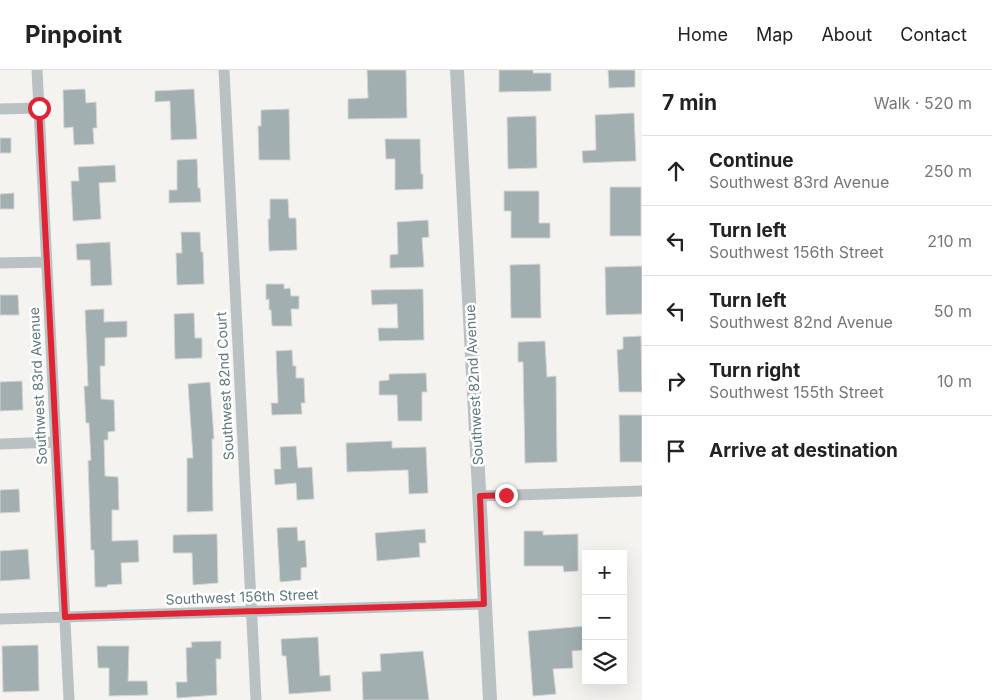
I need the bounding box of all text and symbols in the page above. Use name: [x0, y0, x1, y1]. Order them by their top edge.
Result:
text: Pinpoint: [25, 20, 122, 49]
text: Home: [678, 24, 728, 45]
text: Map: [756, 24, 793, 45]
text: About: [821, 24, 872, 45]
text: Contact: [900, 24, 967, 45]
text: 7 min: [662, 90, 717, 115]
text: Walk · 520 m: [874, 93, 972, 113]
route start: [28, 97, 51, 120]
text: Continue: [709, 149, 794, 172]
icon: ahead: [662, 157, 690, 185]
text: 250 m: [924, 161, 972, 181]
text: Southwest 83rd Avenue: [709, 172, 889, 192]
text: Turn left: [709, 219, 787, 242]
icon: left: [662, 227, 690, 255]
text: 210 m: [927, 231, 972, 251]
text: Southwest 156th Street: [709, 242, 884, 262]
text: Turn left: [709, 289, 787, 312]
icon: left: [662, 297, 690, 325]
text: 50 m: [934, 301, 972, 321]
street label: Southwest 82nd Avenue: [461, 304, 486, 466]
street label: Southwest 83rd Avenue: [25, 307, 50, 465]
street label: Southwest 82nd Court: [212, 311, 237, 461]
text: Southwest 82nd Avenue: [709, 312, 893, 332]
text: Turn right: [709, 359, 800, 382]
icon: right: [662, 367, 690, 395]
text: 10 m: [937, 371, 972, 391]
text: Southwest 155th Street: [709, 382, 884, 402]
icon: arrive: [662, 437, 690, 465]
text: Arrive at destination: [709, 439, 898, 462]
route end: [495, 484, 518, 507]
map controls: [582, 550, 627, 685]
button: +: [582, 550, 627, 595]
street label: Southwest 156th Street: [165, 585, 319, 608]
button: −: [582, 595, 627, 640]
button: layers: [582, 640, 627, 685]

